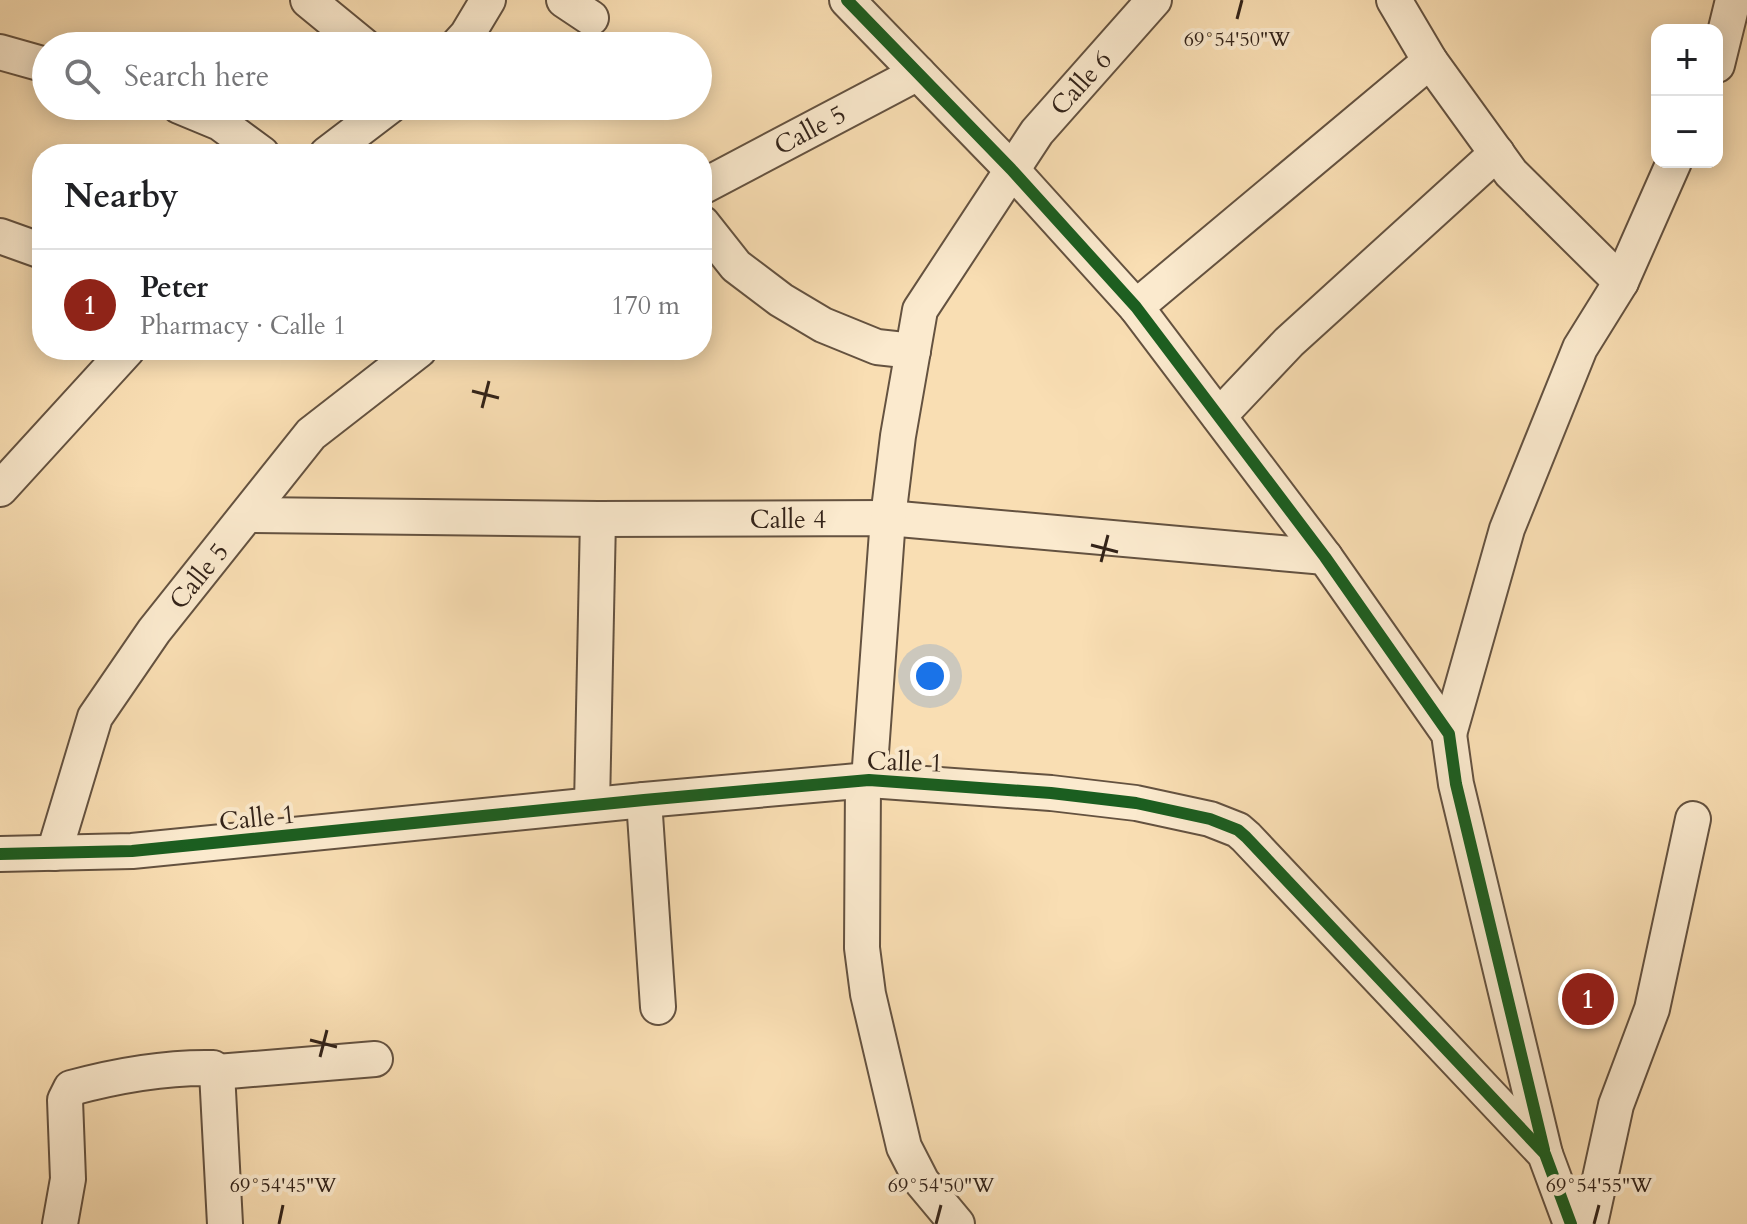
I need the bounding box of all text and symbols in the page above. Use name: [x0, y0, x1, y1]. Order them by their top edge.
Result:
map controls: [1651, 24, 1723, 168]
button: +: [1651, 24, 1723, 96]
text: 69°54'50"W: [1184, 26, 1291, 53]
search box: [32, 32, 712, 120]
street label: Calle 6: [1042, 43, 1120, 123]
icon: search: [60, 54, 104, 98]
text: Search here: [124, 56, 269, 97]
button: −: [1651, 96, 1723, 168]
street label: Calle 5: [768, 97, 852, 163]
text: Nearby: [64, 173, 179, 219]
text: Peter: [140, 267, 208, 308]
text: 1: [83, 288, 97, 323]
text: 170 m: [611, 288, 680, 323]
text: Pharmacy · Calle 1: [140, 308, 346, 343]
street label: Calle 4: [750, 502, 826, 537]
street label: Calle 5: [161, 535, 237, 617]
your location: [910, 656, 950, 696]
street label: Calle 1: [866, 743, 944, 781]
street label: Calle 1: [217, 797, 297, 839]
pin: 1: [1562, 969, 1614, 1029]
text: 69°54'45"W: [230, 1172, 337, 1199]
text: 69°54'50"W: [888, 1172, 995, 1199]
text: 69°54'55"W: [1546, 1172, 1653, 1199]

